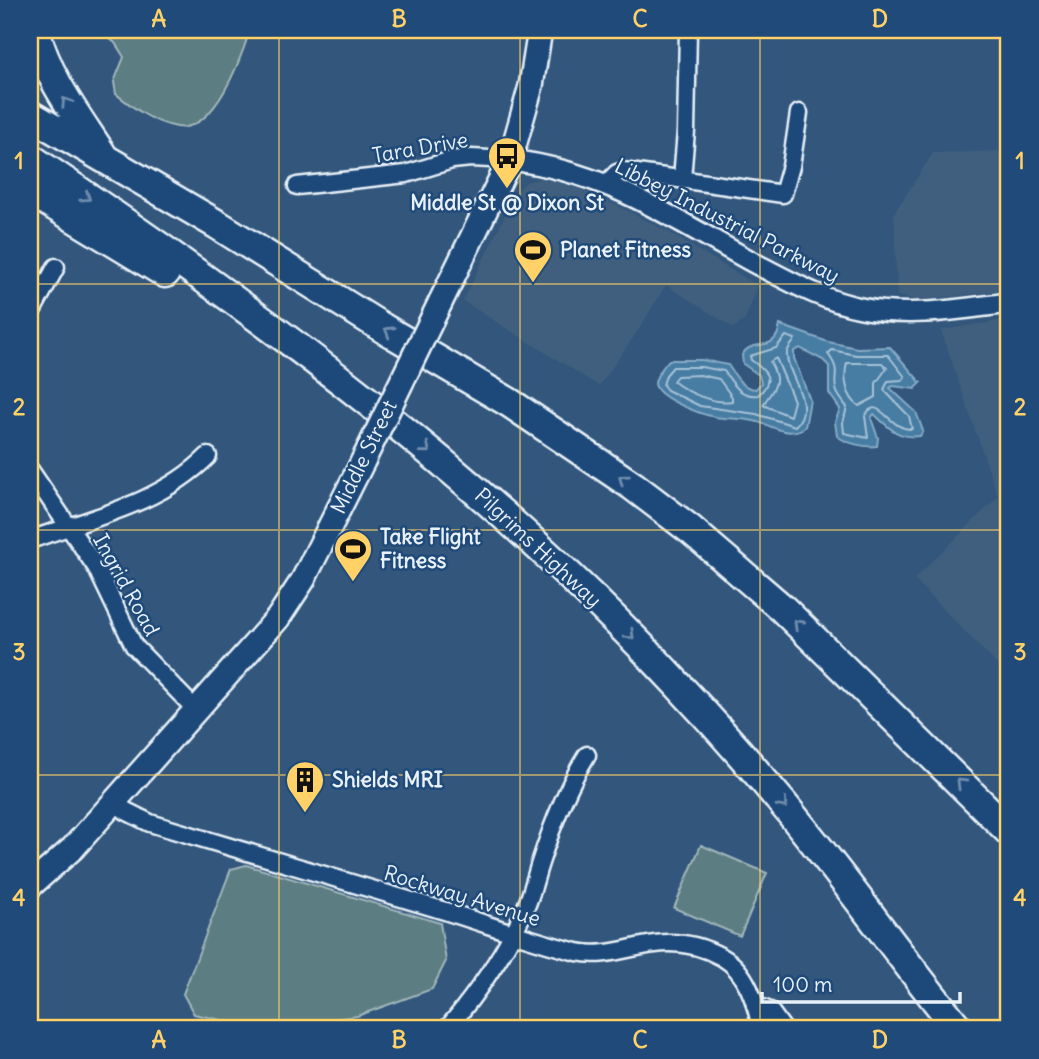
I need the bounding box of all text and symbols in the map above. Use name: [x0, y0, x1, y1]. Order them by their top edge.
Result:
text: A: [152, 4, 167, 33]
text: B: [391, 4, 407, 33]
text: C: [632, 4, 648, 33]
text: D: [872, 4, 888, 33]
one-way arrow: [62, 96, 75, 109]
street label: Tara Drive: [370, 126, 470, 169]
bus stop icon: Middle St @ Dixon St: [486, 135, 528, 190]
text: 1: [14, 146, 24, 175]
text: 1: [1015, 146, 1025, 175]
street label: Libbey Industrial Parkway: [610, 152, 844, 289]
one-way arrow: [78, 188, 91, 201]
place label: Middle St @ Dixon St: [410, 189, 605, 216]
sports icon: Planet Fitness: [512, 229, 554, 284]
place label: Planet Fitness: [560, 236, 692, 263]
one-way arrow: [384, 327, 397, 340]
text: 2: [13, 392, 26, 421]
text: 2: [1014, 392, 1027, 421]
street label: Middle Street: [324, 395, 403, 518]
one-way arrow: [419, 440, 431, 453]
one-way arrow: [618, 474, 631, 487]
street label: Pilgrims Highway: [469, 482, 607, 613]
place label: Take Flight Fitness: [380, 523, 481, 574]
sports icon: Take Flight Fitness: [332, 528, 374, 583]
street label: Ingrid Road: [87, 529, 166, 641]
one-way arrow: [793, 619, 806, 632]
one-way arrow: [622, 627, 635, 640]
text: 3: [12, 637, 26, 666]
text: 3: [1013, 637, 1027, 666]
building icon: Shields MRI: [284, 759, 326, 814]
place label: Shields MRI: [332, 766, 443, 793]
one-way arrow: [956, 778, 969, 791]
one-way arrow: [775, 796, 787, 809]
street label: Rockway Avenue: [381, 859, 544, 932]
text: 4: [12, 883, 26, 912]
text: 4: [1013, 883, 1027, 912]
scale bar: [762, 961, 960, 1005]
text: 100 m: [773, 971, 832, 998]
text: A: [152, 1025, 167, 1054]
text: B: [391, 1025, 407, 1054]
text: C: [632, 1025, 648, 1054]
text: D: [872, 1025, 888, 1054]

